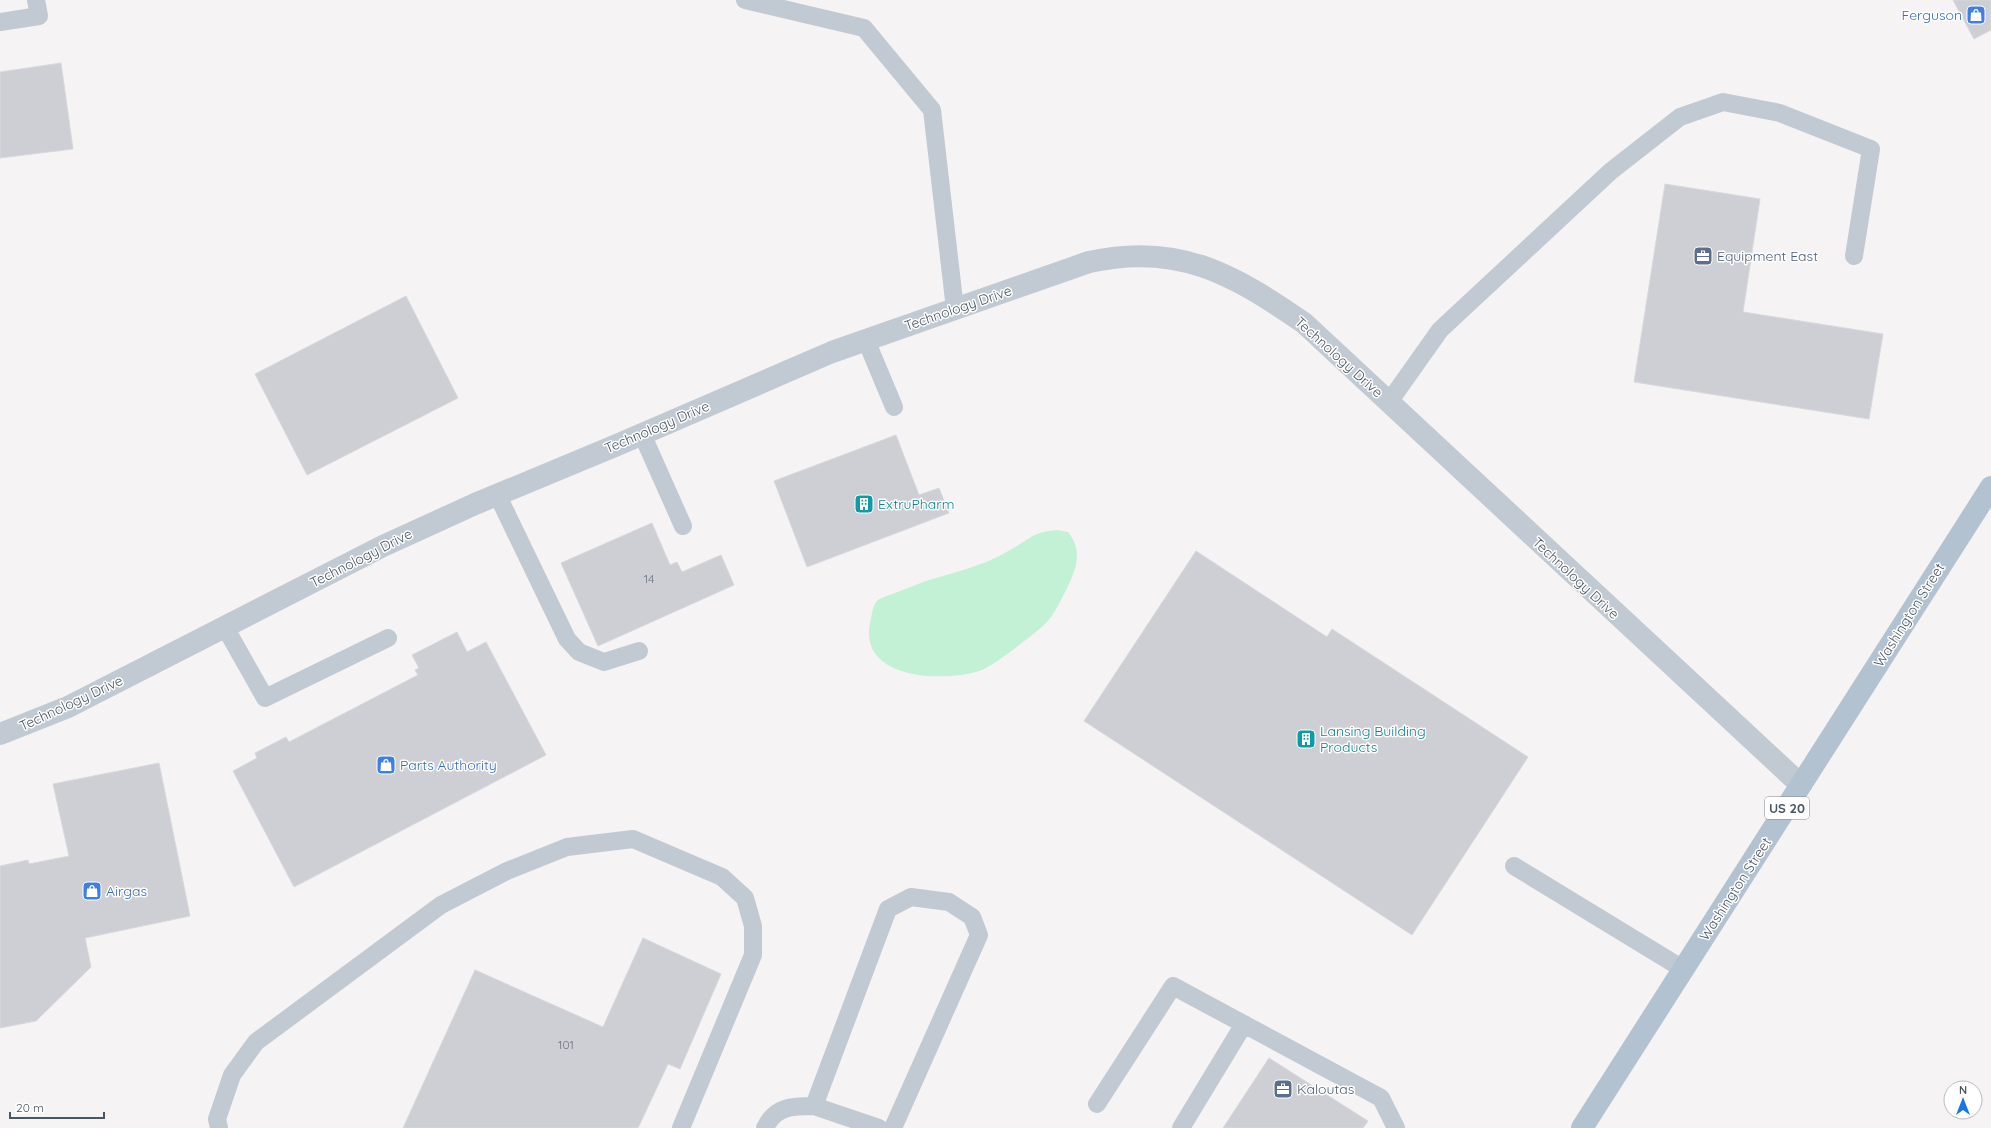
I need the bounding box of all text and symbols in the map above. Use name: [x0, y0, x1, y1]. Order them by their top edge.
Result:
shop icon: Ferguson: [1965, 4, 1987, 26]
place label: Ferguson: [1901, 6, 1962, 24]
office icon: Equipment East: [1692, 245, 1714, 267]
place label: Equipment East: [1717, 247, 1818, 265]
street label: Technology Drive: [902, 281, 1014, 335]
street label: Technology Drive: [1291, 313, 1387, 401]
street label: Technology Drive: [602, 397, 712, 457]
building icon: ExtruPharm: [853, 493, 875, 515]
place label: ExtruPharm: [878, 495, 954, 513]
street label: Technology Drive: [307, 524, 415, 591]
street label: Technology Drive: [1529, 533, 1623, 623]
street label: Washington Street: [1870, 559, 1948, 670]
house number: 14: [644, 571, 654, 586]
street label: Technology Drive: [16, 671, 126, 735]
place label: Lansing Building Products: [1320, 722, 1426, 756]
building icon: Lansing Building Products: [1295, 728, 1317, 750]
shop icon: Parts Authority: [375, 754, 397, 776]
place label: Parts Authority: [400, 756, 497, 774]
road number: US 20: [1765, 797, 1809, 819]
street label: Washington Street: [1695, 834, 1775, 944]
shop icon: Airgas: [81, 880, 103, 902]
place label: Airgas: [106, 882, 147, 900]
house number: 101: [558, 1037, 574, 1052]
office icon: Kaloutas: [1272, 1078, 1294, 1100]
place label: Kaloutas: [1297, 1080, 1354, 1098]
north arrow: [1943, 1080, 1983, 1120]
text: N: [1959, 1083, 1967, 1097]
scale bar: [10, 1094, 104, 1120]
text: 20 m: [16, 1100, 44, 1115]

